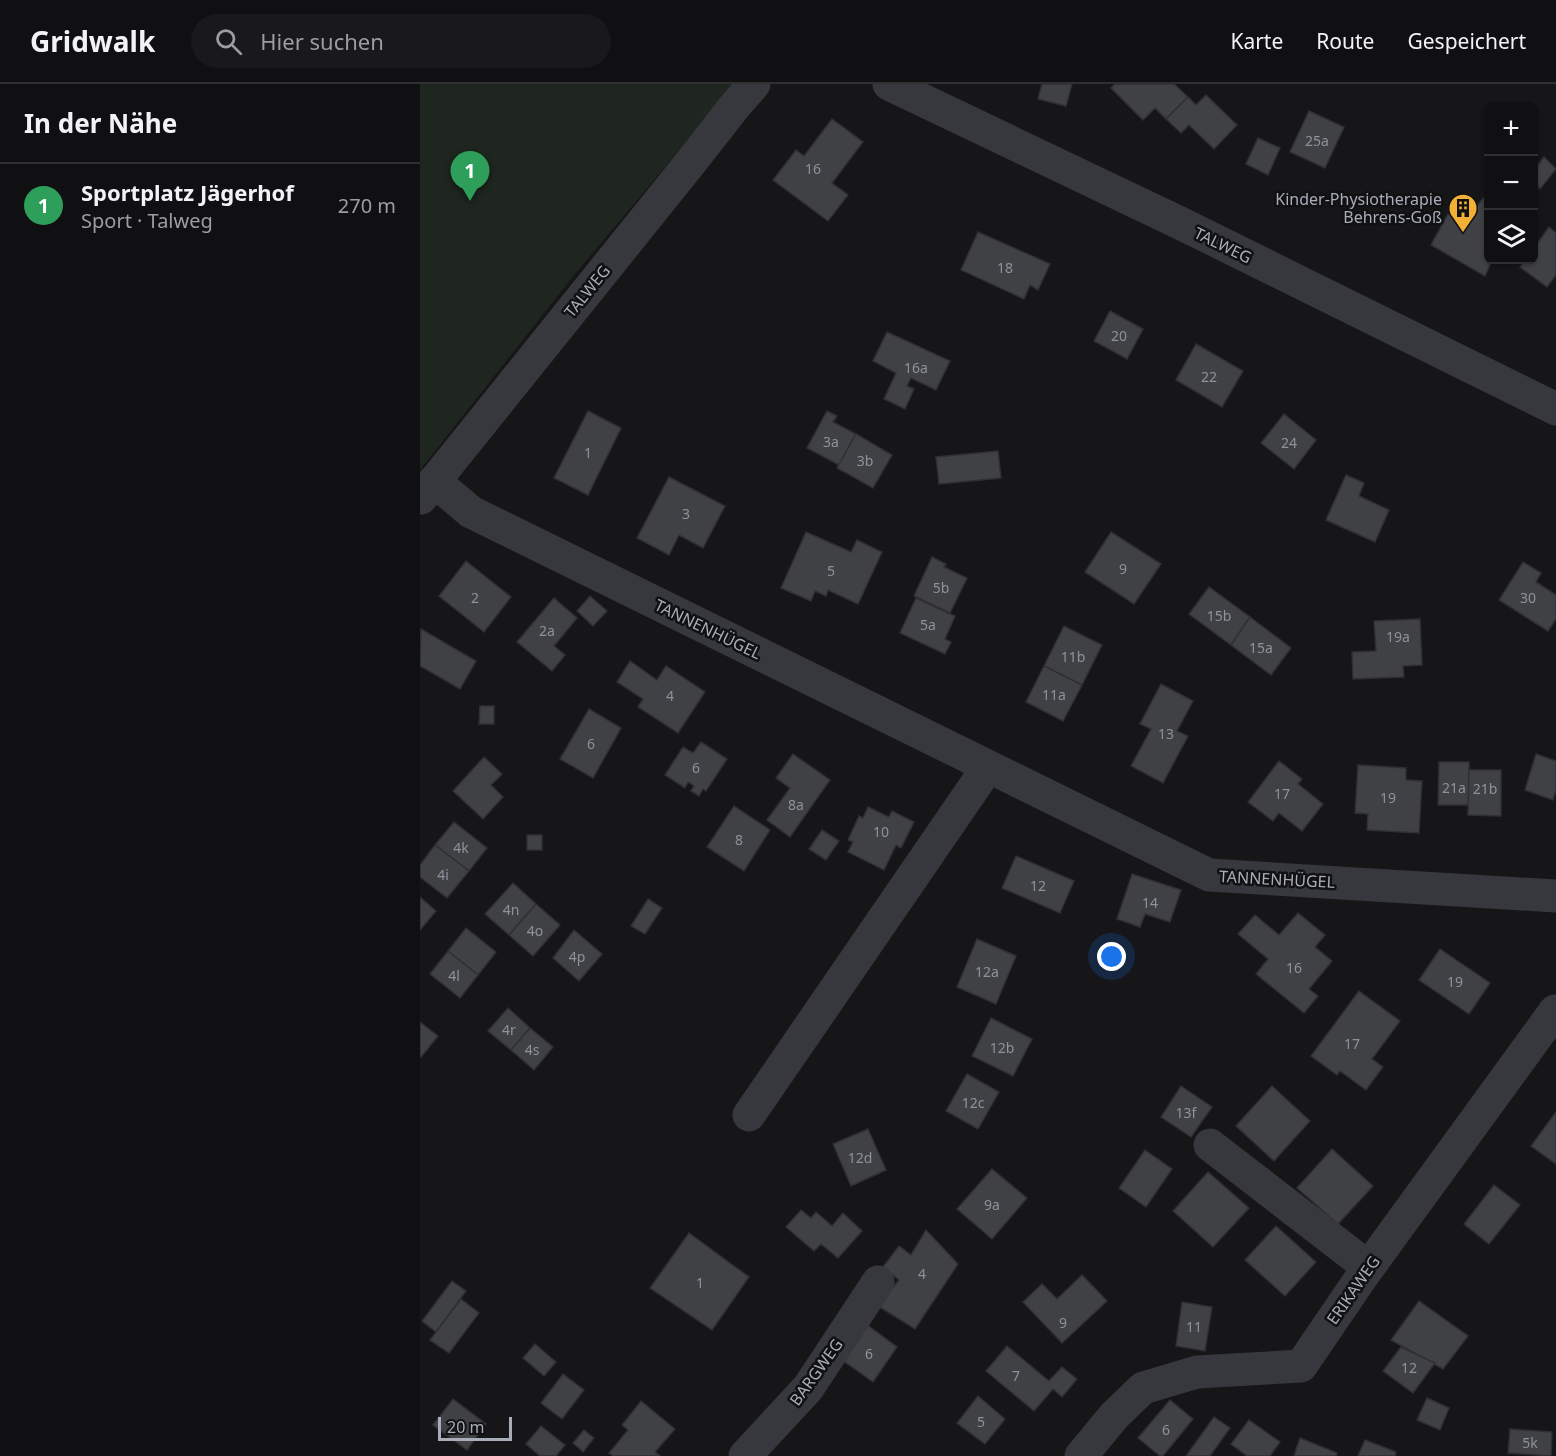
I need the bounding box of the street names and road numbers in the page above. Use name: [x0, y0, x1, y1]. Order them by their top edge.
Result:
street label: TALWEG: [1191, 222, 1255, 268]
street label: TALWEG: [559, 260, 615, 322]
street label: TANNENHÜGEL: [651, 594, 765, 664]
street label: TANNENHÜGEL: [1219, 865, 1335, 893]
street label: ERIKAWEG: [1321, 1251, 1385, 1329]
street label: BARGWEG: [784, 1334, 848, 1410]

